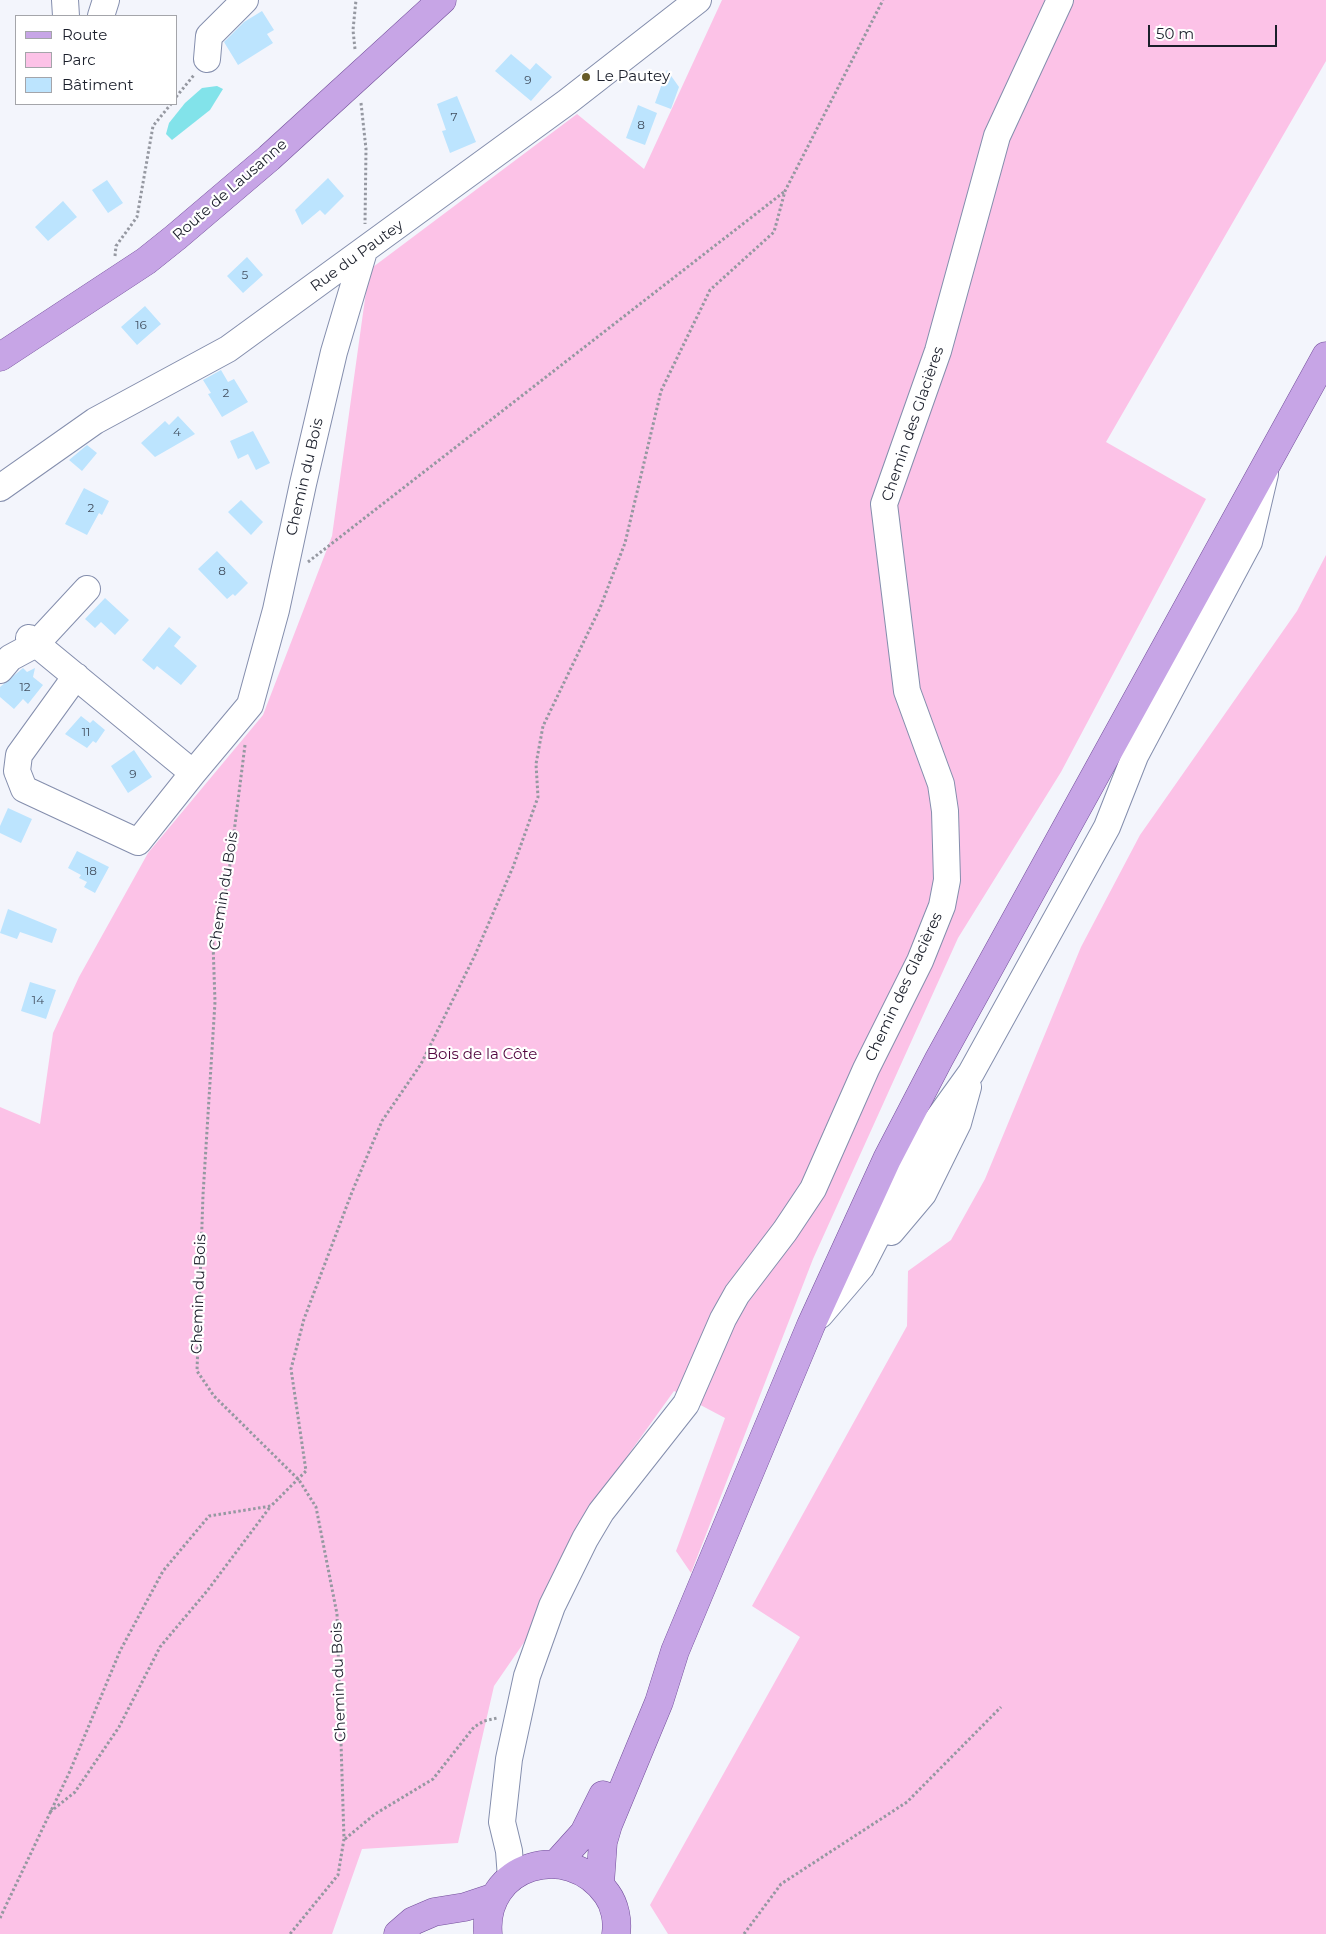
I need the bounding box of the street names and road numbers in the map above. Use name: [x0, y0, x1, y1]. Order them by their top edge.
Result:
street label: Route de Lausanne: [169, 135, 291, 245]
street label: Rue du Pautey: [307, 216, 407, 296]
street label: Chemin des Glacières: [878, 344, 948, 504]
street label: Chemin du Bois: [283, 416, 327, 538]
street label: Chemin du Bois: [206, 830, 242, 952]
street label: Chemin des Glacières: [862, 910, 946, 1064]
street label: Chemin du Bois: [188, 1234, 210, 1354]
street label: Chemin du Bois: [328, 1622, 350, 1742]

